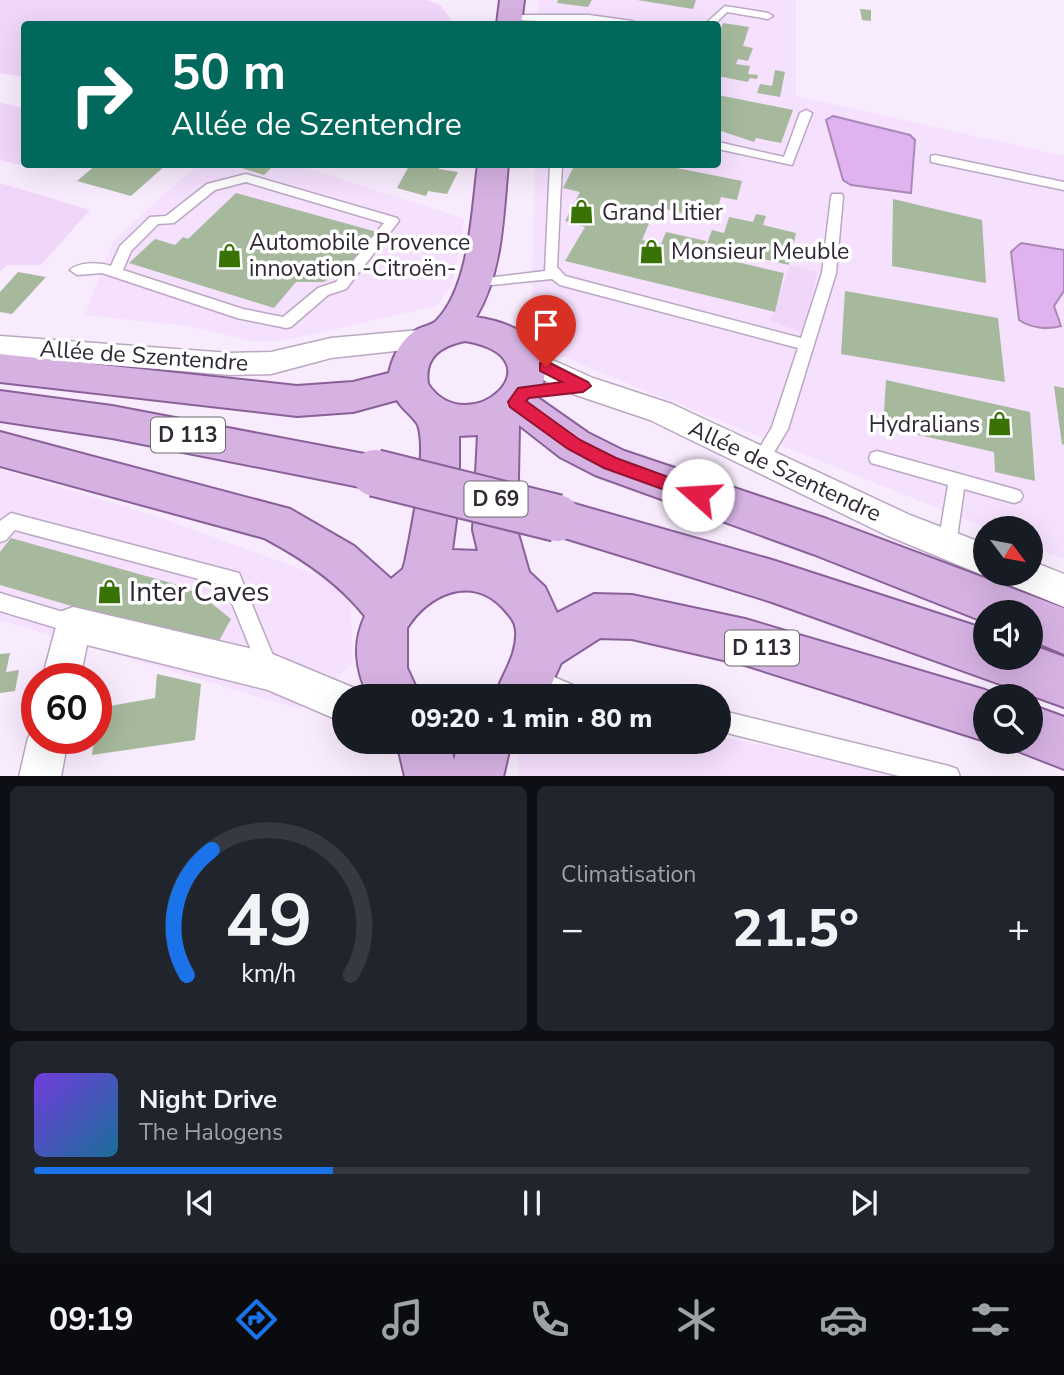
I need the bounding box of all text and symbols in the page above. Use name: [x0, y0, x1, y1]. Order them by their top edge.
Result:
text: 50 m: [171, 39, 286, 106]
icon: right: [56, 49, 147, 140]
text: Allée de Szentendre: [171, 103, 462, 146]
place label: Grand Litier: [602, 197, 724, 228]
shop icon: Grand Litier: [568, 198, 596, 226]
place label: Automobile Provence innovation -Citroën-: [249, 227, 470, 284]
place label: Monsieur Meuble: [671, 236, 849, 267]
shop icon: Monsieur Meuble: [637, 237, 665, 265]
shop icon: Automobile Provence innovation -Citroën-: [215, 241, 243, 269]
pin: [516, 295, 576, 367]
icon: arrive: [527, 306, 565, 344]
street label: Allée de Szentendre: [39, 333, 249, 379]
place label: Hydralians: [869, 409, 980, 440]
shop icon: Hydralians: [986, 410, 1014, 438]
street label: Allée de Szentendre: [684, 413, 886, 529]
road number: D 113: [151, 418, 225, 452]
position arrow: [661, 458, 735, 532]
road number: D 69: [464, 482, 528, 516]
north arrow: [973, 516, 1043, 586]
map controls: [973, 516, 1043, 754]
place label: Inter Caves: [129, 573, 270, 611]
shop icon: Inter Caves: [95, 578, 123, 606]
button: sound: [973, 600, 1043, 670]
road number: D 113: [725, 630, 799, 666]
speed limit sign: 60: [21, 663, 112, 754]
button: search: [973, 684, 1043, 754]
text: 09:20 · 1 min · 80 m: [411, 701, 652, 736]
text: Climatisation: [561, 859, 696, 890]
text: 49: [225, 871, 312, 971]
text: 21.5°: [732, 893, 859, 964]
text: −: [561, 904, 584, 955]
text: +: [1007, 904, 1030, 955]
text: km/h: [241, 956, 296, 990]
text: Night Drive: [139, 1082, 277, 1117]
text: The Halogens: [139, 1117, 283, 1148]
icon: previous: [181, 1184, 219, 1222]
icon: pause: [513, 1184, 551, 1222]
icon: next: [845, 1184, 883, 1222]
icon: directions: [232, 1295, 281, 1344]
icon: music: [378, 1295, 427, 1344]
icon: phone: [525, 1295, 574, 1344]
icon: climate: [672, 1295, 721, 1344]
icon: car: [819, 1295, 868, 1344]
icon: filters: [966, 1295, 1015, 1344]
text: 09:19: [49, 1298, 134, 1341]

